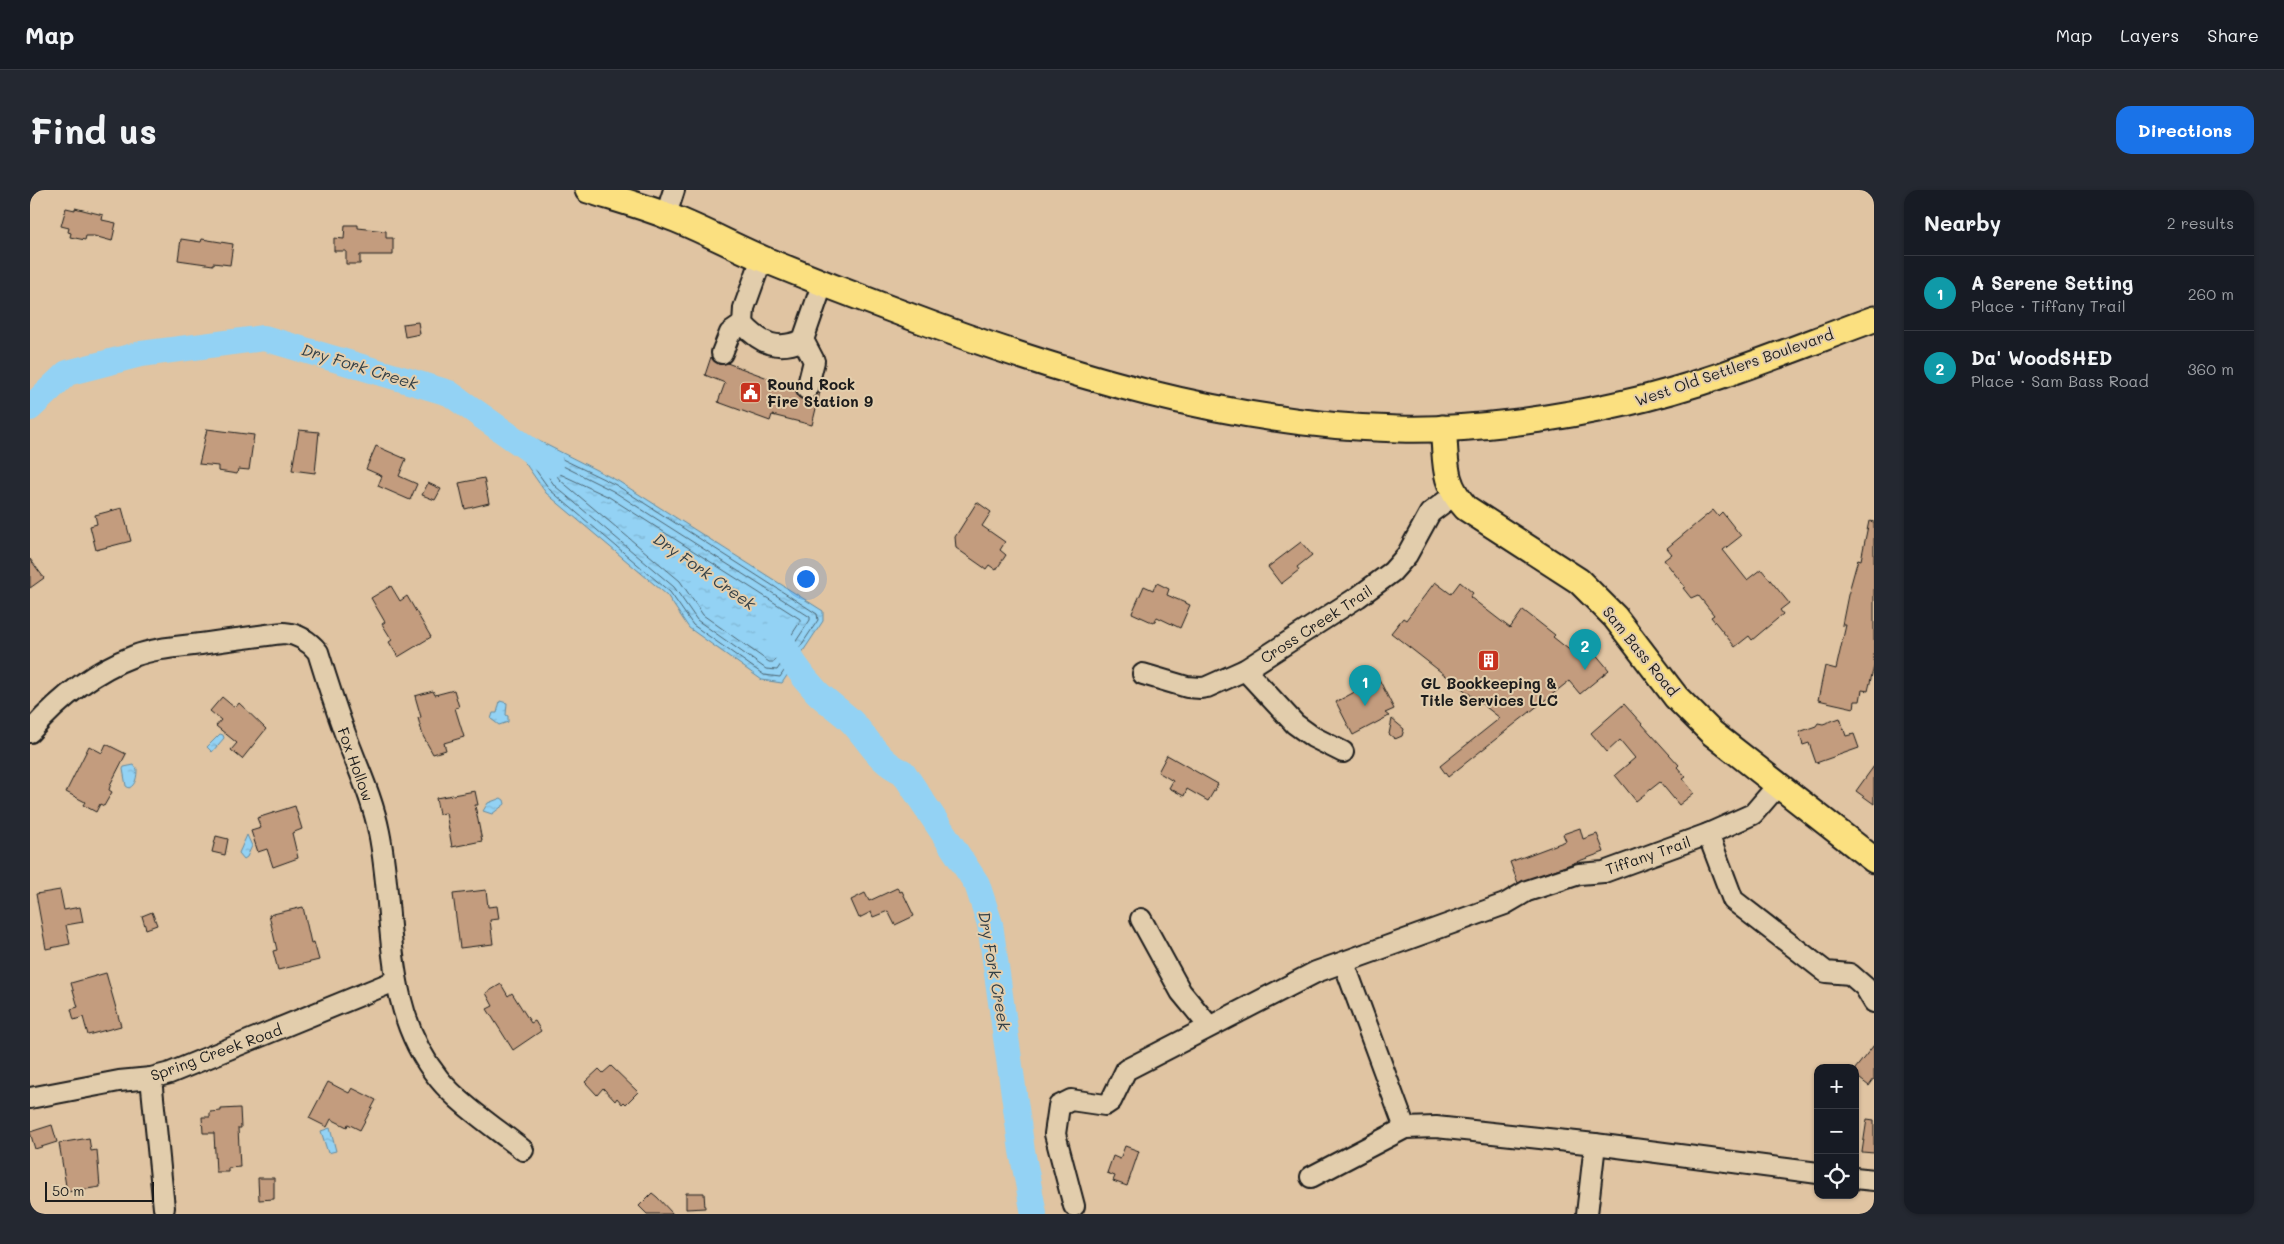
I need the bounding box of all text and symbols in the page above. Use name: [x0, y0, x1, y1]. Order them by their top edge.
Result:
text: Map: [25, 19, 74, 50]
text: Map: [2056, 23, 2092, 47]
text: Layers: [2120, 23, 2179, 47]
text: Share: [2207, 23, 2259, 47]
button: Directions: [2116, 106, 2254, 154]
text: Find us: [30, 107, 157, 153]
text: Nearby: [1924, 209, 2001, 236]
text: 2 results: [2167, 212, 2234, 233]
text: A Serene Setting: [1971, 270, 2133, 295]
text: 1: [1936, 283, 1944, 304]
text: 260 m: [2188, 283, 2234, 304]
text: Place · Tiffany Trail: [1971, 295, 2126, 316]
street label: West Old Settlers Boulevard: [1632, 324, 1836, 410]
water label: Dry Fork Creek: [299, 338, 421, 394]
text: Da' WoodSHED: [1971, 345, 2112, 370]
text: 2: [1936, 358, 1944, 379]
text: 360 m: [2187, 358, 2234, 379]
text: Place · Sam Bass Road: [1971, 370, 2149, 391]
place label: Round Rock Fire Station 9: [767, 374, 873, 411]
public building icon: Round Rock Fire Station 9: [739, 381, 763, 405]
water label: Dry Fork Creek: [650, 528, 761, 614]
your location: [793, 566, 819, 592]
street label: Cross Creek Trail: [1256, 580, 1376, 668]
street label: Sam Bass Road: [1599, 602, 1683, 700]
pin: 2: [1569, 629, 1601, 670]
building icon: GL Bookkeeping & Title Services LLC: [1477, 648, 1501, 672]
pin: 1: [1349, 665, 1381, 706]
place label: GL Bookkeeping & Title Services LLC: [1420, 673, 1558, 710]
street label: Fox Hollow: [333, 724, 379, 804]
street label: Tiffany Trail: [1603, 831, 1693, 879]
water label: Dry Fork Creek: [974, 910, 1016, 1033]
street label: Spring Creek Road: [147, 1019, 285, 1085]
map controls: [1814, 1064, 1859, 1199]
button: +: [1814, 1064, 1859, 1109]
button: −: [1814, 1109, 1859, 1154]
button: locate: [1814, 1154, 1859, 1199]
scale bar: [45, 1179, 154, 1202]
text: 50 m: [52, 1181, 84, 1200]

